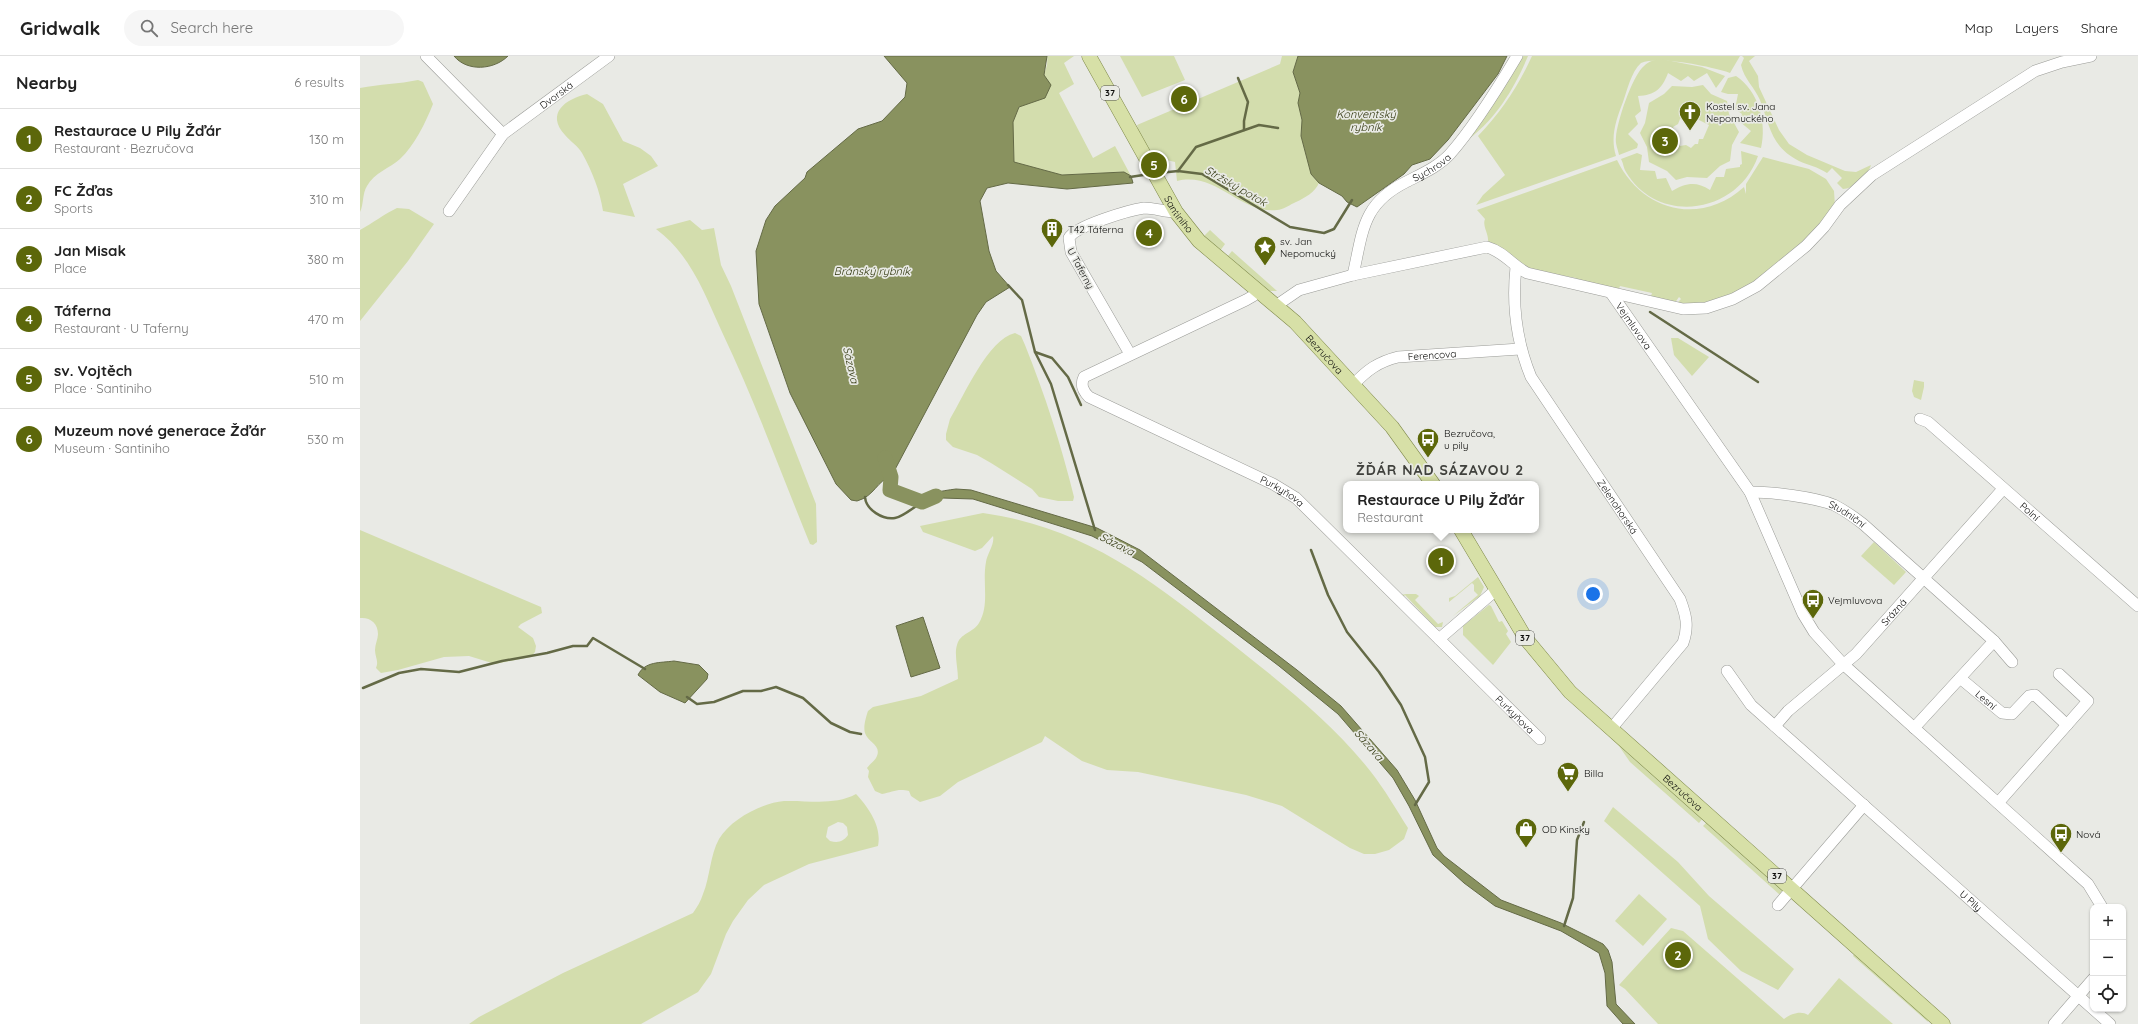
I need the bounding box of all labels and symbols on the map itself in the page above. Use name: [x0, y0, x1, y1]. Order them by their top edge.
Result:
street label: Dvorská: [537, 79, 576, 112]
pin: 6: [1171, 84, 1197, 114]
road number: 37: [1101, 86, 1119, 100]
church icon: Kostel sv. Jana Nepomuckého: [1677, 99, 1703, 132]
place label: Kostel sv. Jana Nepomuckého: [1706, 100, 1775, 125]
water label: Konventský rybník: [1336, 107, 1397, 134]
pin: 3: [1652, 126, 1678, 156]
pin: 5: [1141, 150, 1167, 180]
street label: Sychrova: [1410, 151, 1454, 185]
water label: Stržský potok: [1203, 163, 1270, 210]
street label: Santiniho: [1161, 193, 1196, 236]
building icon: T42 Táferna: [1039, 216, 1065, 249]
pin: 4: [1136, 218, 1162, 248]
place label: T42 Táferna: [1068, 223, 1123, 236]
place icon: sv. Jan Nepomucký: [1252, 234, 1278, 267]
place label: sv. Jan Nepomucký: [1280, 235, 1336, 260]
street label: U Taferny: [1064, 245, 1097, 291]
water label: Bránský rybník: [834, 264, 911, 278]
street label: Vejmluvova: [1613, 300, 1654, 352]
street label: Bezručova: [1303, 332, 1346, 377]
water label: Sázava: [840, 345, 862, 386]
street label: Ferencova: [1407, 347, 1457, 363]
bus stop icon: Bezručova, u pily: [1415, 426, 1441, 459]
place label: Bezručova, u pily: [1444, 427, 1495, 452]
district label: ŽĎÁR NAD SÁZAVOU 2: [1356, 461, 1524, 479]
street label: Purkyňova: [1258, 473, 1307, 510]
street label: Zelenohorská: [1594, 477, 1641, 537]
street label: Studniční: [1827, 498, 1869, 531]
street label: Polní: [2017, 499, 2043, 524]
water label: Sázava: [1097, 529, 1138, 559]
pin: 1: [1428, 546, 1454, 576]
your location: [1583, 584, 1603, 604]
bus stop icon: Vejmluvova: [1800, 587, 1826, 620]
place label: Vejmluvova: [1828, 594, 1882, 607]
street label: Srázná: [1878, 596, 1909, 628]
road number: 37: [1516, 631, 1534, 645]
street label: Lesní: [1973, 688, 2000, 713]
street label: Purkyňova: [1492, 693, 1537, 737]
water label: Sázava: [1352, 726, 1387, 765]
supermarket icon: Billa: [1555, 760, 1581, 793]
place label: Billa: [1584, 767, 1603, 780]
street label: Bezručova: [1660, 772, 1705, 814]
shop icon: OD Kinsky: [1513, 816, 1539, 849]
bus stop icon: Nová: [2048, 821, 2074, 854]
place label: OD Kinsky: [1542, 823, 1590, 836]
place label: Nová: [2076, 828, 2101, 841]
road number: 37: [1768, 869, 1786, 883]
street label: U Pily: [1957, 887, 1985, 914]
pin: 2: [1665, 940, 1691, 970]

